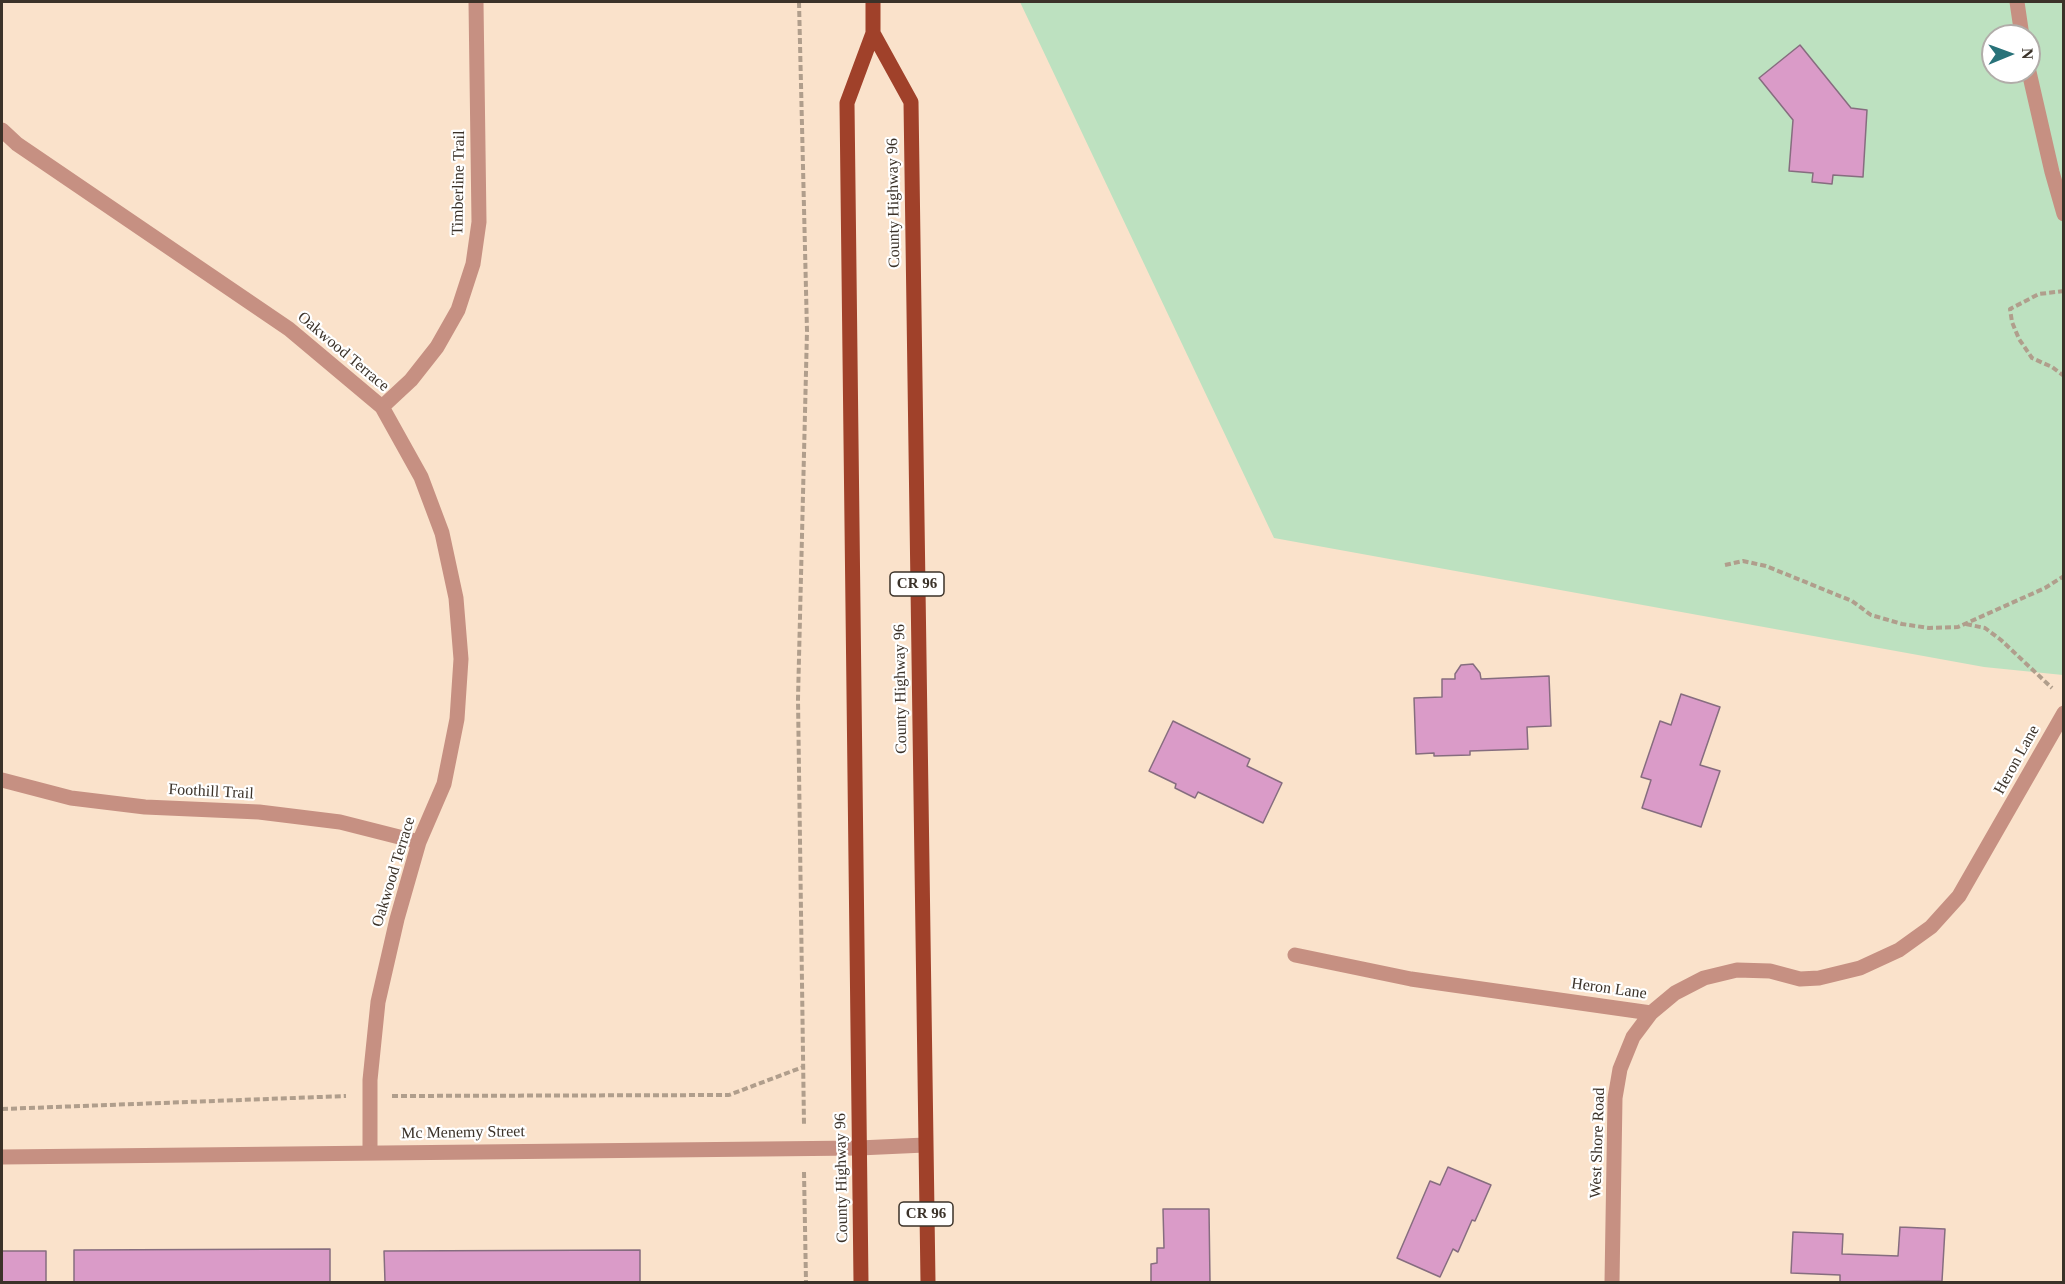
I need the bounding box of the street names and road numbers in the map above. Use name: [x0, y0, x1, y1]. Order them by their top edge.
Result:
street label: Timberline Trail: [448, 130, 470, 236]
street label: County Highway 96: [883, 138, 905, 268]
street label: Oakwood Terrace: [293, 308, 393, 396]
road number: CR 96: [890, 572, 944, 596]
street label: County Highway 96: [890, 624, 912, 754]
street label: Heron Lane: [1990, 722, 2044, 798]
street label: Foothill Trail: [168, 780, 254, 804]
street label: Oakwood Terrace: [368, 815, 420, 929]
street label: Heron Lane: [1570, 974, 1648, 1004]
street label: West Shore Road: [1586, 1087, 1610, 1199]
street label: County Highway 96: [831, 1113, 853, 1243]
street label: Mc Menemy Street: [401, 1122, 525, 1144]
road number: CR 96: [899, 1202, 953, 1226]

